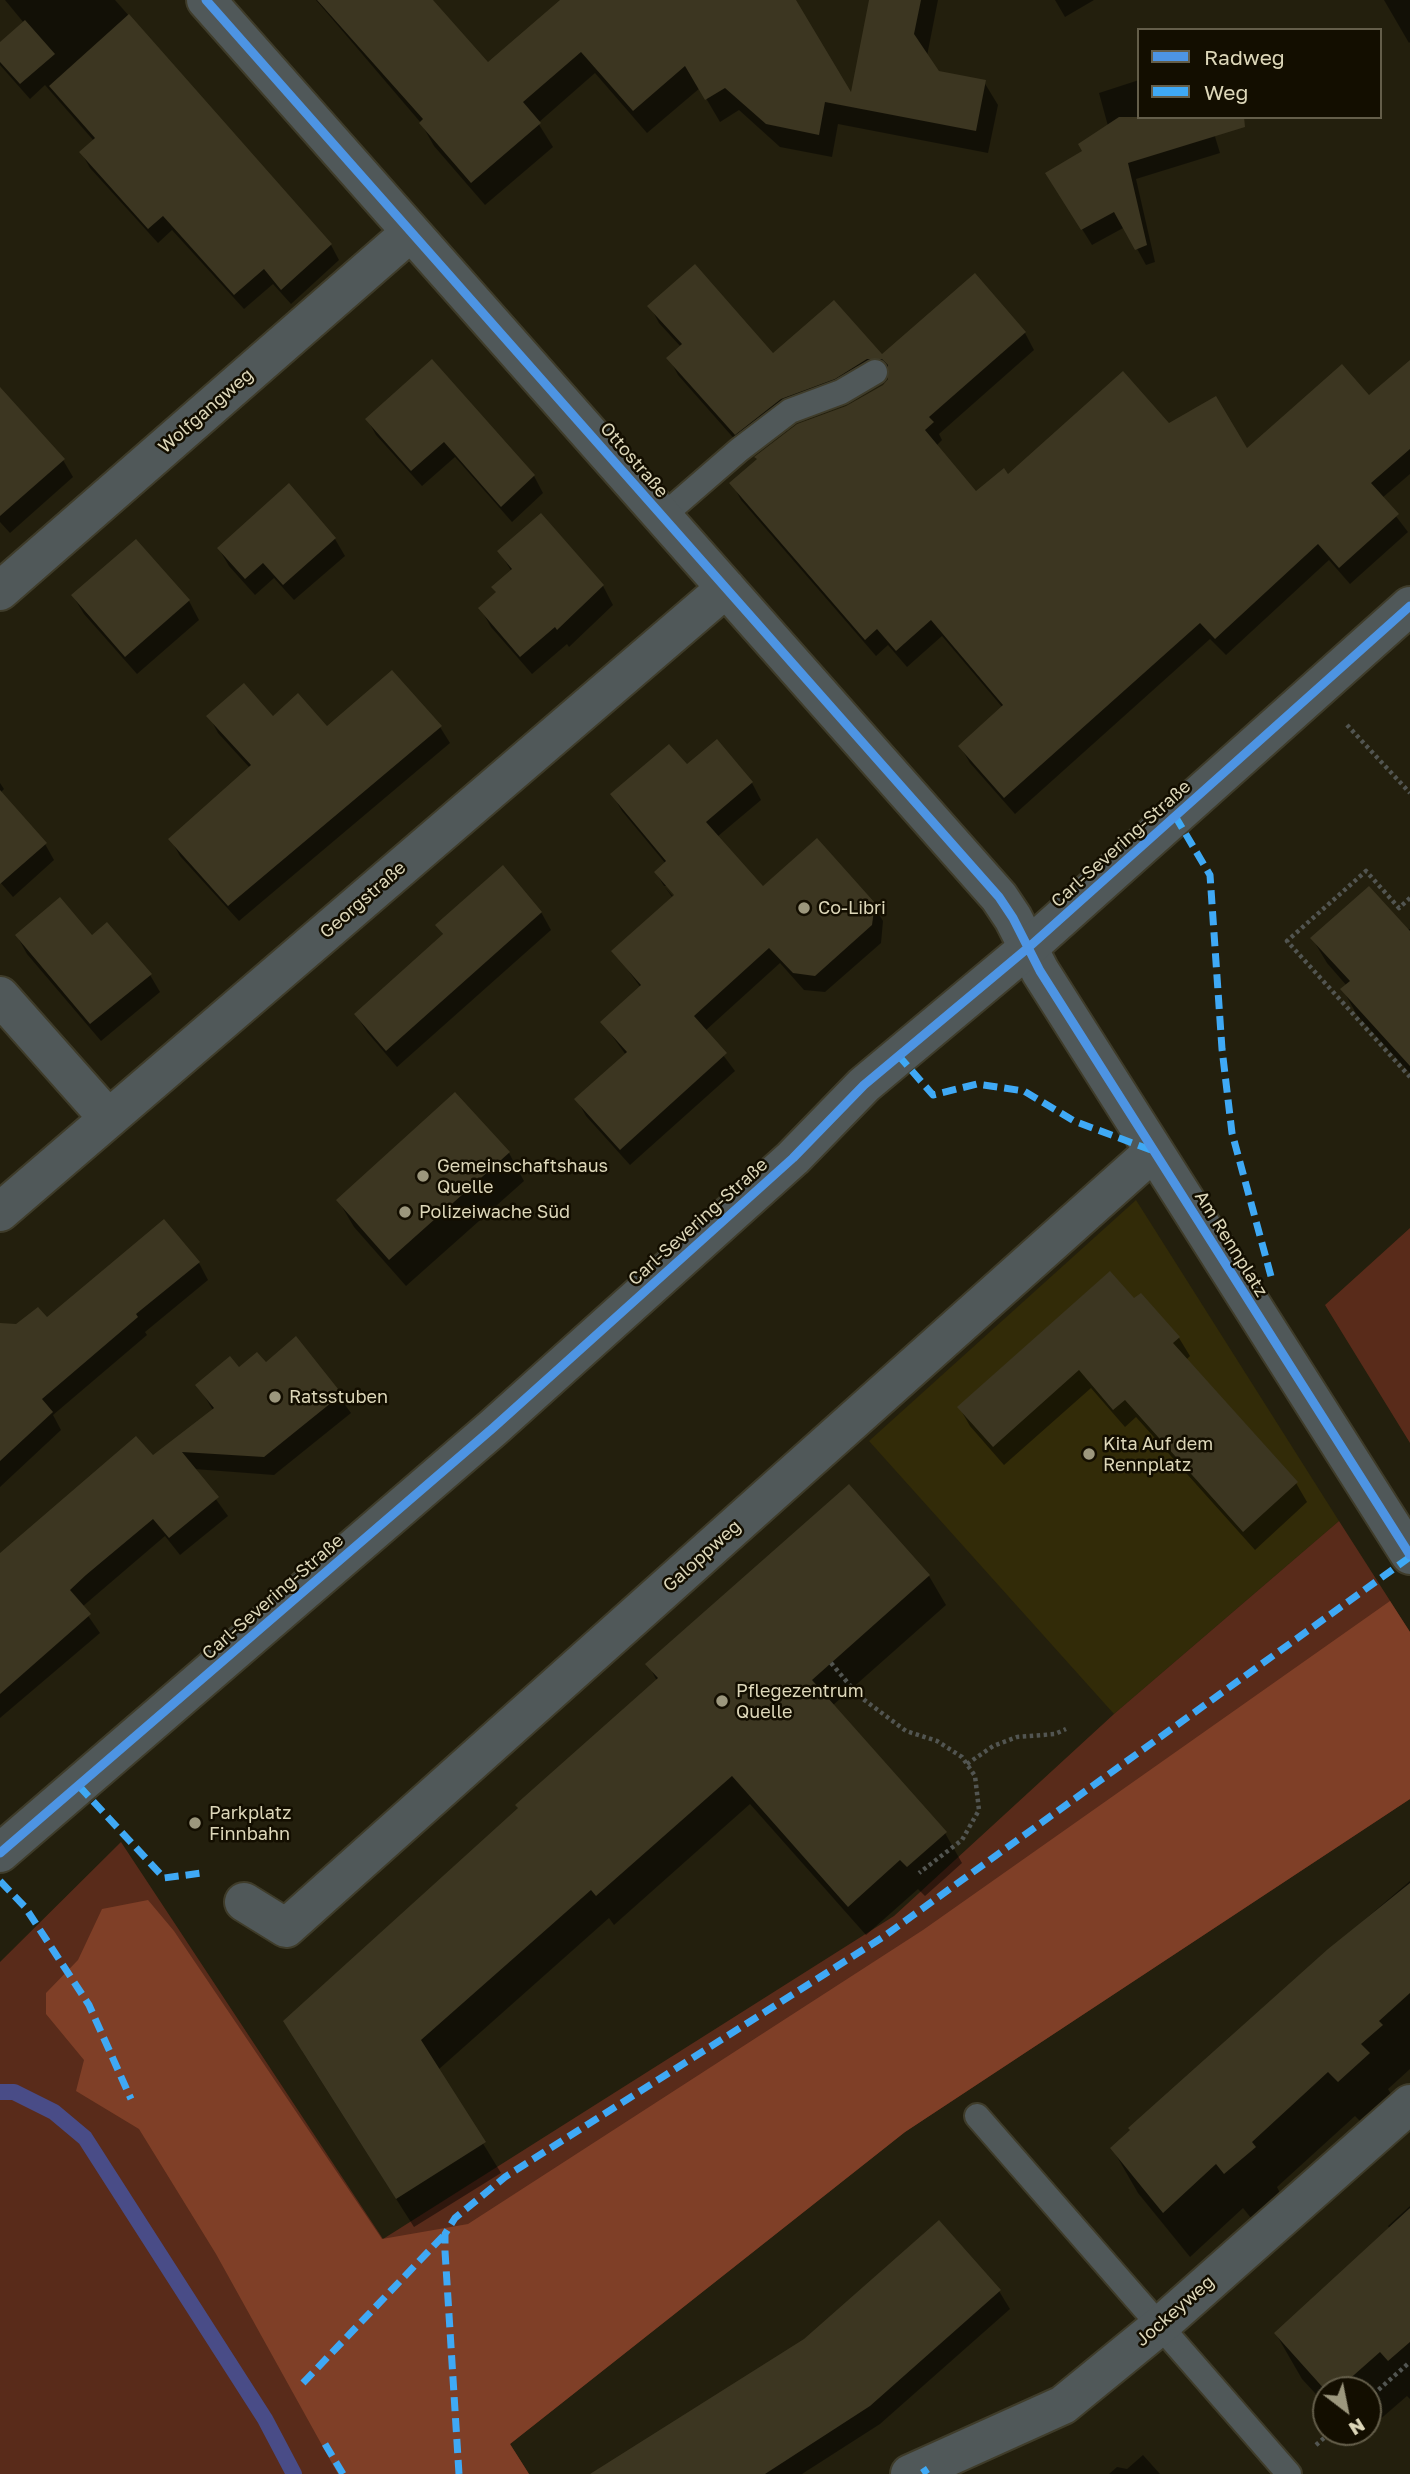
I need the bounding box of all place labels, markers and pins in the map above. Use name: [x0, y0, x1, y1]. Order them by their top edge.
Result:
place label: Co-Libri: [818, 897, 886, 919]
marker: Co-Libri: [796, 900, 812, 916]
place label: Gemeinschaftshaus Quelle: [437, 1155, 608, 1198]
marker: Gemeinschaftshaus Quelle: [415, 1168, 431, 1184]
place label: Polizeiwache Süd: [419, 1201, 570, 1223]
marker: Polizeiwache Süd: [397, 1204, 413, 1220]
place label: Ratsstuben: [289, 1386, 388, 1408]
marker: Ratsstuben: [267, 1389, 283, 1405]
place label: Kita Auf dem Rennplatz: [1103, 1433, 1213, 1476]
marker: Kita Auf dem Rennplatz: [1081, 1446, 1097, 1462]
place label: Pflegezentrum Quelle: [736, 1680, 864, 1722]
marker: Pflegezentrum Quelle: [714, 1693, 730, 1709]
place label: Parkplatz Finnbahn: [209, 1802, 292, 1844]
marker: Parkplatz Finnbahn: [187, 1815, 203, 1831]

